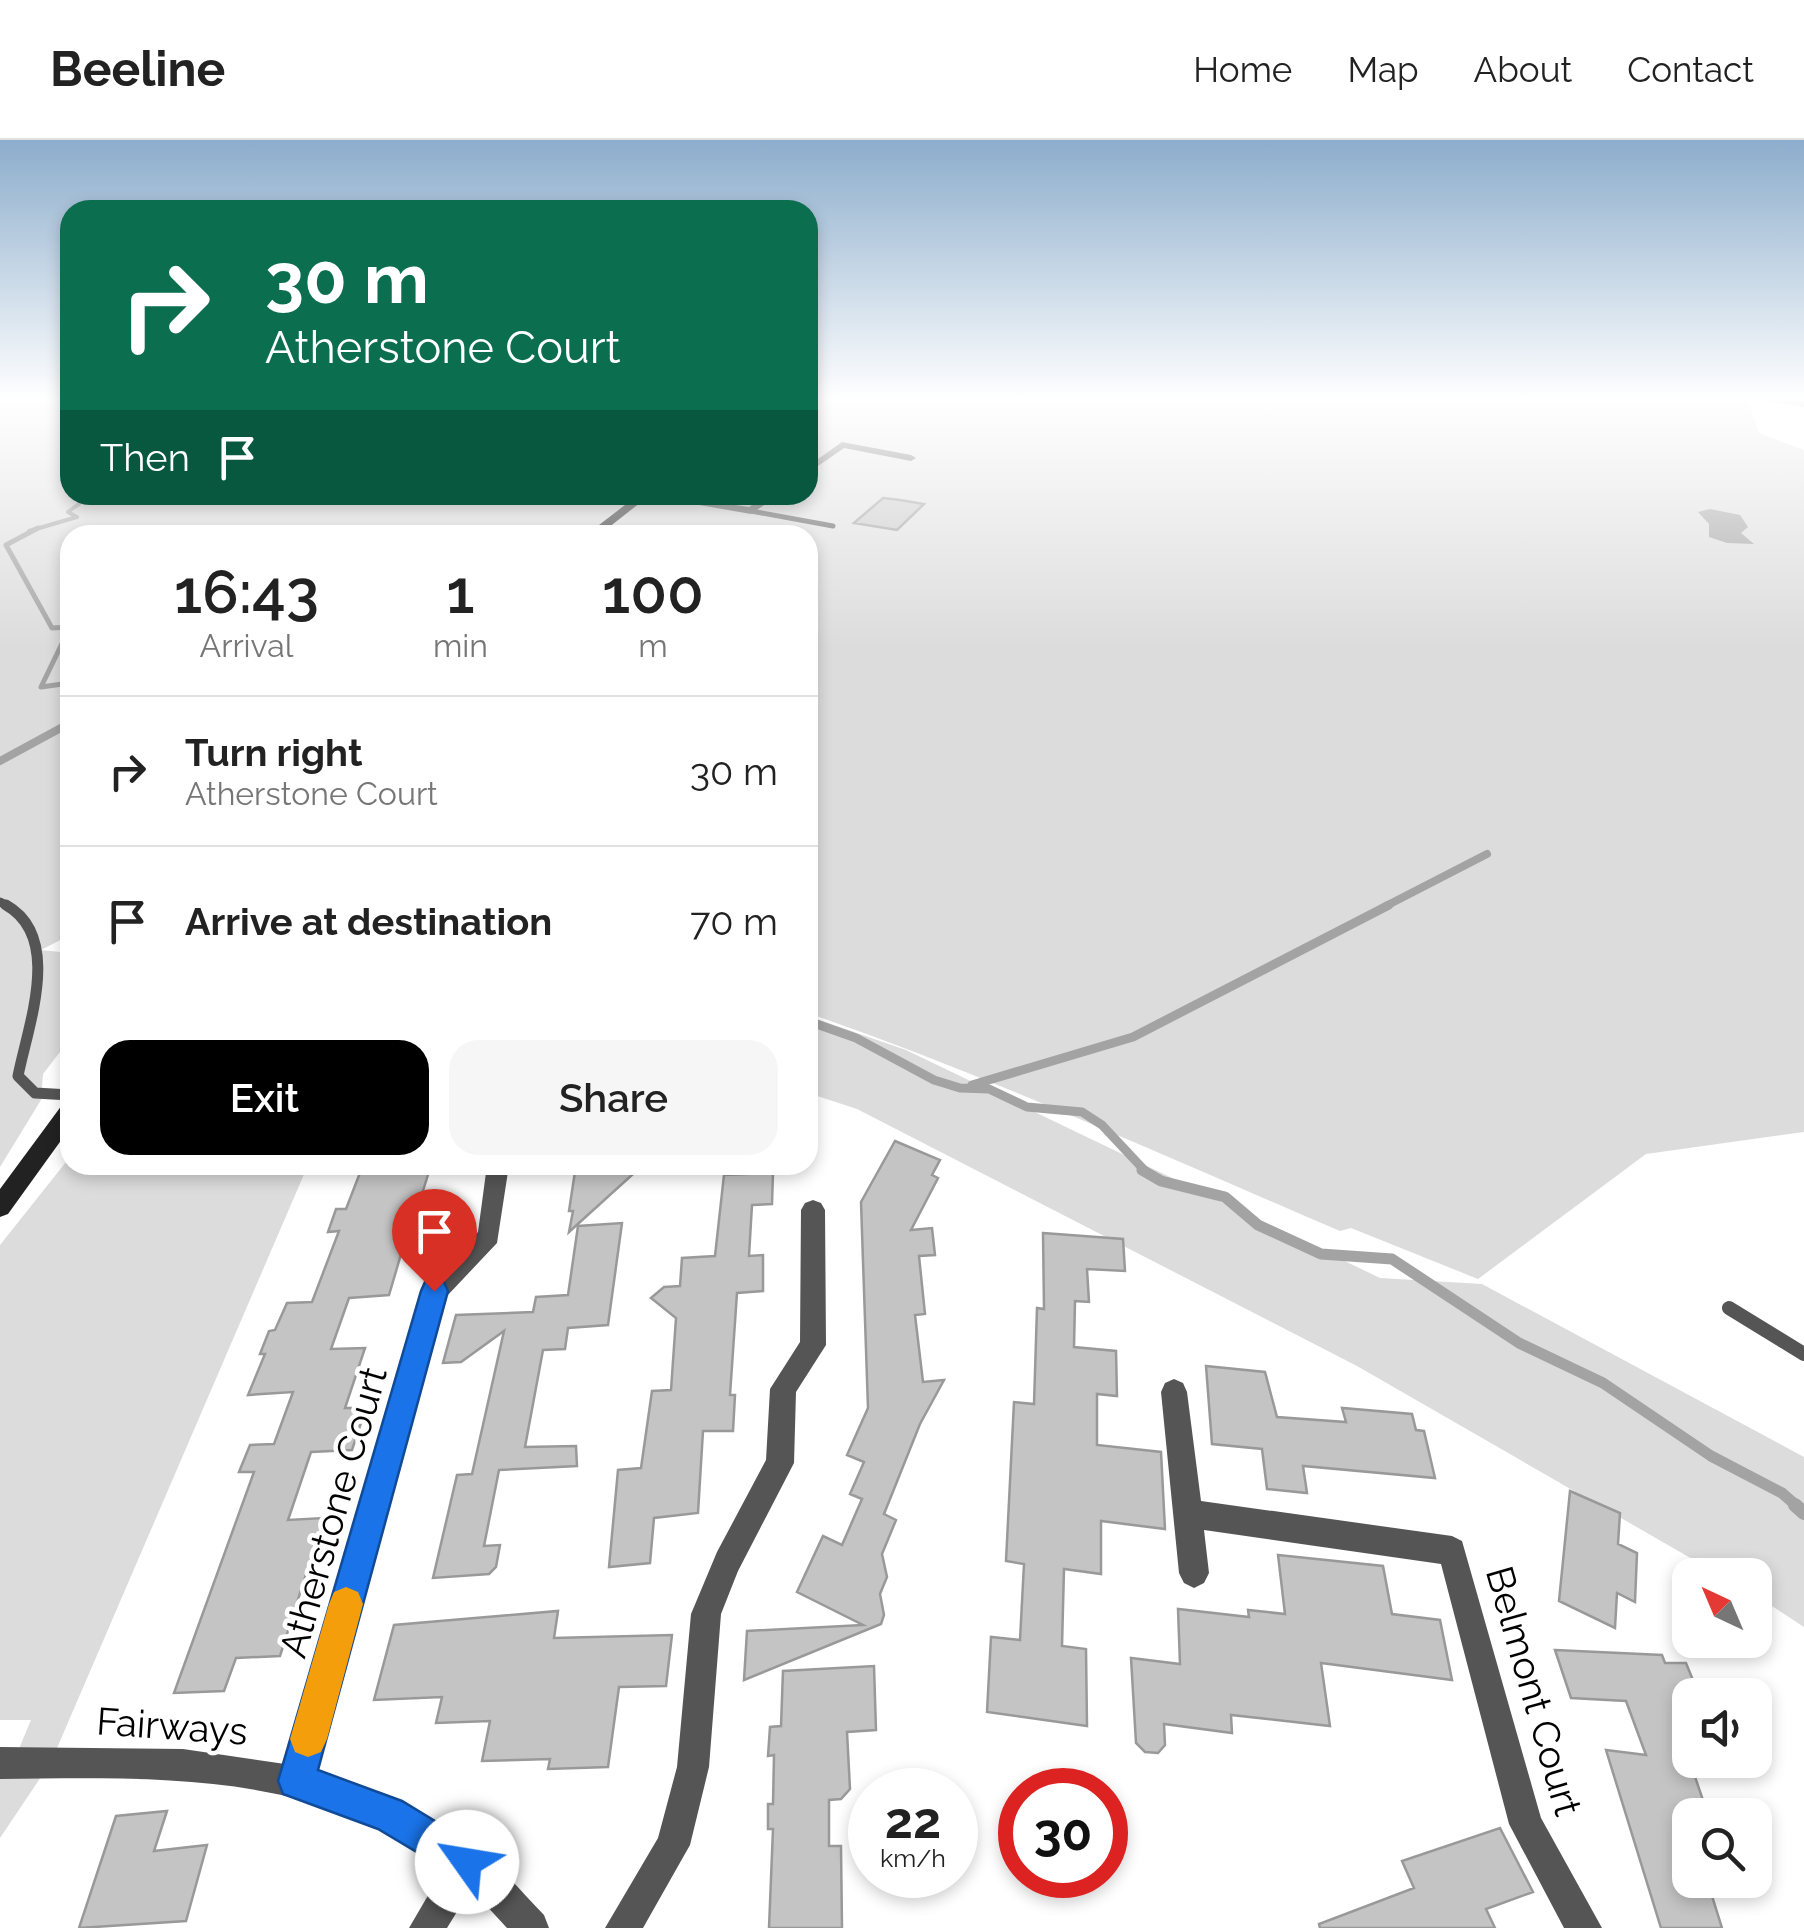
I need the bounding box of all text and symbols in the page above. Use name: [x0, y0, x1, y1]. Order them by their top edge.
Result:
text: Beeline: [50, 41, 225, 97]
text: Home: [1193, 49, 1292, 90]
text: Map: [1347, 49, 1419, 90]
text: About: [1474, 49, 1572, 90]
text: Contact: [1627, 49, 1754, 90]
text: 30 m: [265, 237, 429, 319]
icon: right: [100, 240, 230, 370]
text: Atherstone Court: [265, 321, 621, 374]
icon: arrive: [210, 430, 265, 485]
text: Then: [100, 435, 190, 480]
text: 16:43: [174, 557, 319, 627]
text: 1: [446, 557, 475, 627]
text: 100: [602, 557, 704, 627]
text: Arrival: [200, 627, 293, 664]
text: min: [433, 627, 488, 664]
text: m: [638, 627, 668, 664]
text: Turn right: [185, 730, 362, 775]
icon: right: [100, 744, 155, 799]
text: 30 m: [690, 749, 778, 794]
text: Atherstone Court: [185, 775, 438, 812]
icon: arrive: [100, 894, 155, 949]
text: Arrive at destination: [185, 899, 552, 944]
text: 70 m: [690, 899, 778, 944]
button: Exit: [100, 1040, 429, 1155]
button: Share: [449, 1040, 778, 1155]
pin: [392, 1189, 477, 1292]
icon: arrive: [407, 1204, 462, 1259]
street label: Atherstone Court: [270, 1361, 396, 1663]
north arrow: [1672, 1558, 1772, 1658]
map controls: [1672, 1558, 1772, 1898]
street label: Belmont Court: [1477, 1561, 1591, 1821]
button: sound: [1672, 1678, 1772, 1778]
street label: Fairways: [95, 1698, 249, 1754]
speed limit sign: 30: [998, 1768, 1128, 1898]
text: 22: [885, 1791, 941, 1850]
button: search: [1672, 1798, 1772, 1898]
position arrow: [415, 1810, 519, 1914]
text: km/h: [880, 1843, 946, 1873]

